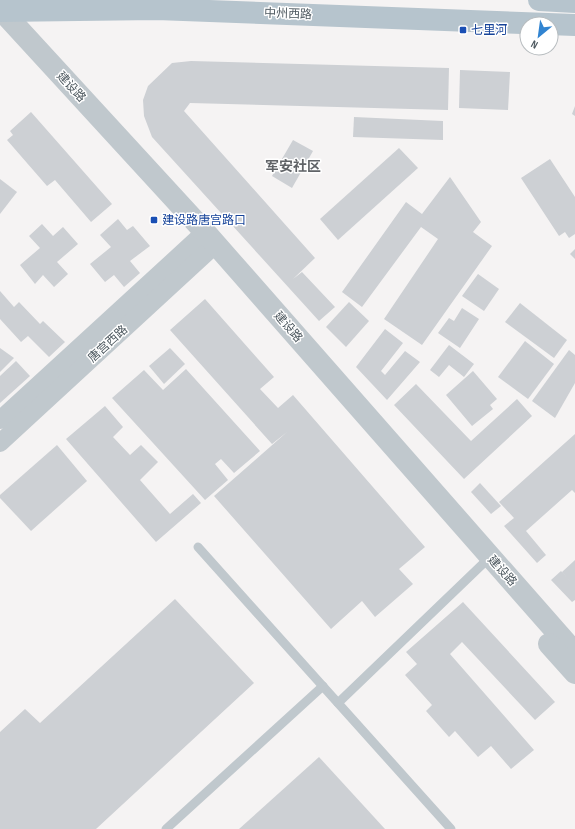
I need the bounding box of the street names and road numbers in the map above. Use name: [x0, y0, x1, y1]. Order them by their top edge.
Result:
street label: 中州西路: [264, 6, 312, 22]
street label: 建设路: [53, 69, 89, 105]
street label: 建设路: [271, 308, 305, 346]
street label: 唐宫西路: [85, 322, 131, 366]
street label: 建设路: [484, 553, 520, 589]

